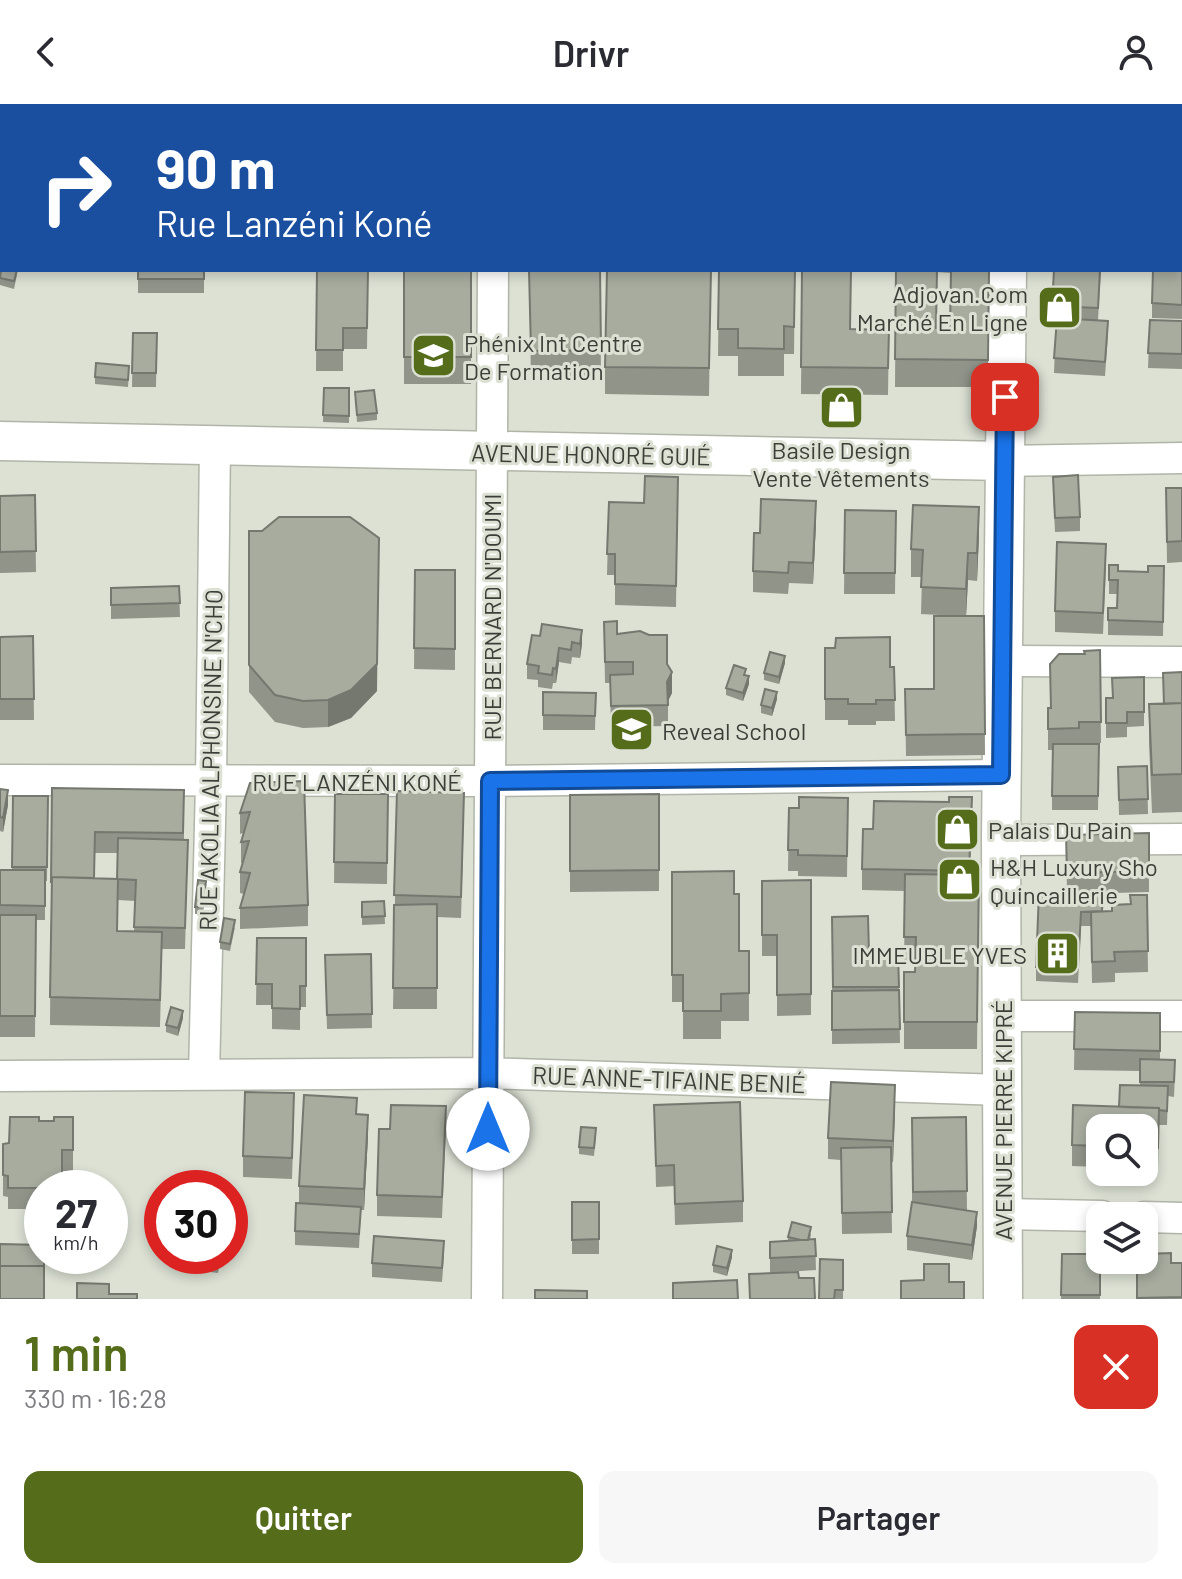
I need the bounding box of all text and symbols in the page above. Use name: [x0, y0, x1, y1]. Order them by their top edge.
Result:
icon: back: [24, 30, 68, 74]
icon: person: [1114, 30, 1158, 74]
text: Drivr: [553, 31, 629, 74]
text: 90 m: [156, 133, 276, 200]
icon: right: [24, 136, 128, 240]
text: Rue Lanzéni Koné: [156, 201, 432, 244]
place label: Adjovan.Com Marché En Ligne: [857, 279, 1028, 336]
shop icon: Adjovan.Com Marché En Ligne: [1035, 283, 1083, 331]
place label: Phénix Int Centre De Formation: [464, 328, 642, 385]
school or university icon: Phénix Int Centre De Formation: [409, 332, 457, 380]
pin: [971, 363, 1039, 431]
icon: arrive: [983, 375, 1027, 419]
shop icon: Basile Design Vente Vêtements: [817, 383, 865, 431]
place label: Basile Design Vente Vêtements: [752, 435, 930, 492]
street label: AVENUE HONORÉ GUIÉ: [471, 437, 711, 471]
street label: RUE BERNARD N'DOUMI: [477, 494, 506, 740]
street label: RUE AKOLIA ALPHONSINE N'CHO: [193, 589, 227, 931]
school or university icon: Reveal School: [607, 706, 655, 754]
place label: Reveal School: [662, 716, 806, 745]
street label: RUE LANZÉNI KONÉ: [252, 767, 462, 796]
shop icon: Palais Du Pain: [933, 805, 981, 853]
place label: Palais Du Pain: [988, 815, 1132, 844]
place label: H&H Luxury Sho Quincaillerie: [990, 852, 1158, 909]
shop icon: H&H Luxury Sho Quincaillerie: [935, 856, 983, 904]
building icon: IMMEUBLE YVES: [1034, 930, 1082, 978]
place label: IMMEUBLE YVES: [852, 940, 1027, 969]
street label: AVENUE PIERRE KIPRÉ: [988, 1000, 1017, 1240]
street label: RUE ANNE-TIFAINE BENIÉ: [532, 1060, 806, 1098]
position arrow: [446, 1087, 530, 1171]
map controls: [1086, 1114, 1158, 1274]
button: search: [1086, 1114, 1158, 1186]
speed limit sign: 30: [144, 1170, 248, 1274]
text: 27: [55, 1188, 97, 1236]
button: layers: [1086, 1202, 1158, 1274]
text: km/h: [53, 1230, 99, 1254]
text: 1 min: [24, 1323, 129, 1381]
button: close: [1074, 1325, 1158, 1409]
text: 330 m · 16:28: [24, 1382, 167, 1413]
button: Quitter: [24, 1471, 583, 1563]
button: Partager: [599, 1471, 1158, 1563]

